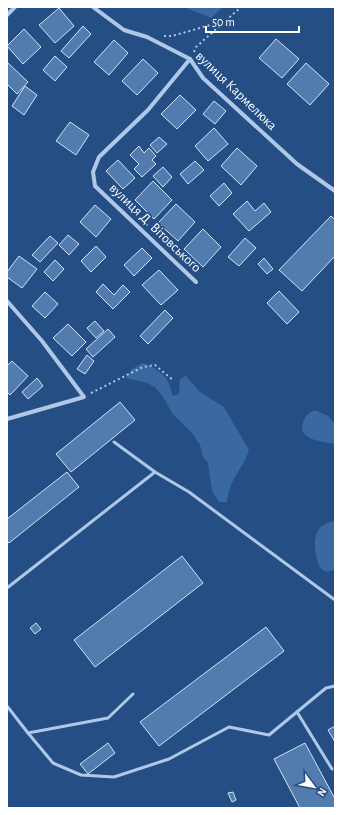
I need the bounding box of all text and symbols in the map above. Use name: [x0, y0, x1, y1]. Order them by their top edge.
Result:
scale bar: [206, 8, 299, 34]
text: 50 m: [212, 16, 235, 28]
street label: вулиця Кармелюка: [193, 49, 280, 134]
street label: вулиця Д. Вітовського: [107, 181, 204, 275]
north arrow: [294, 767, 334, 807]
text: N: [315, 786, 329, 798]

